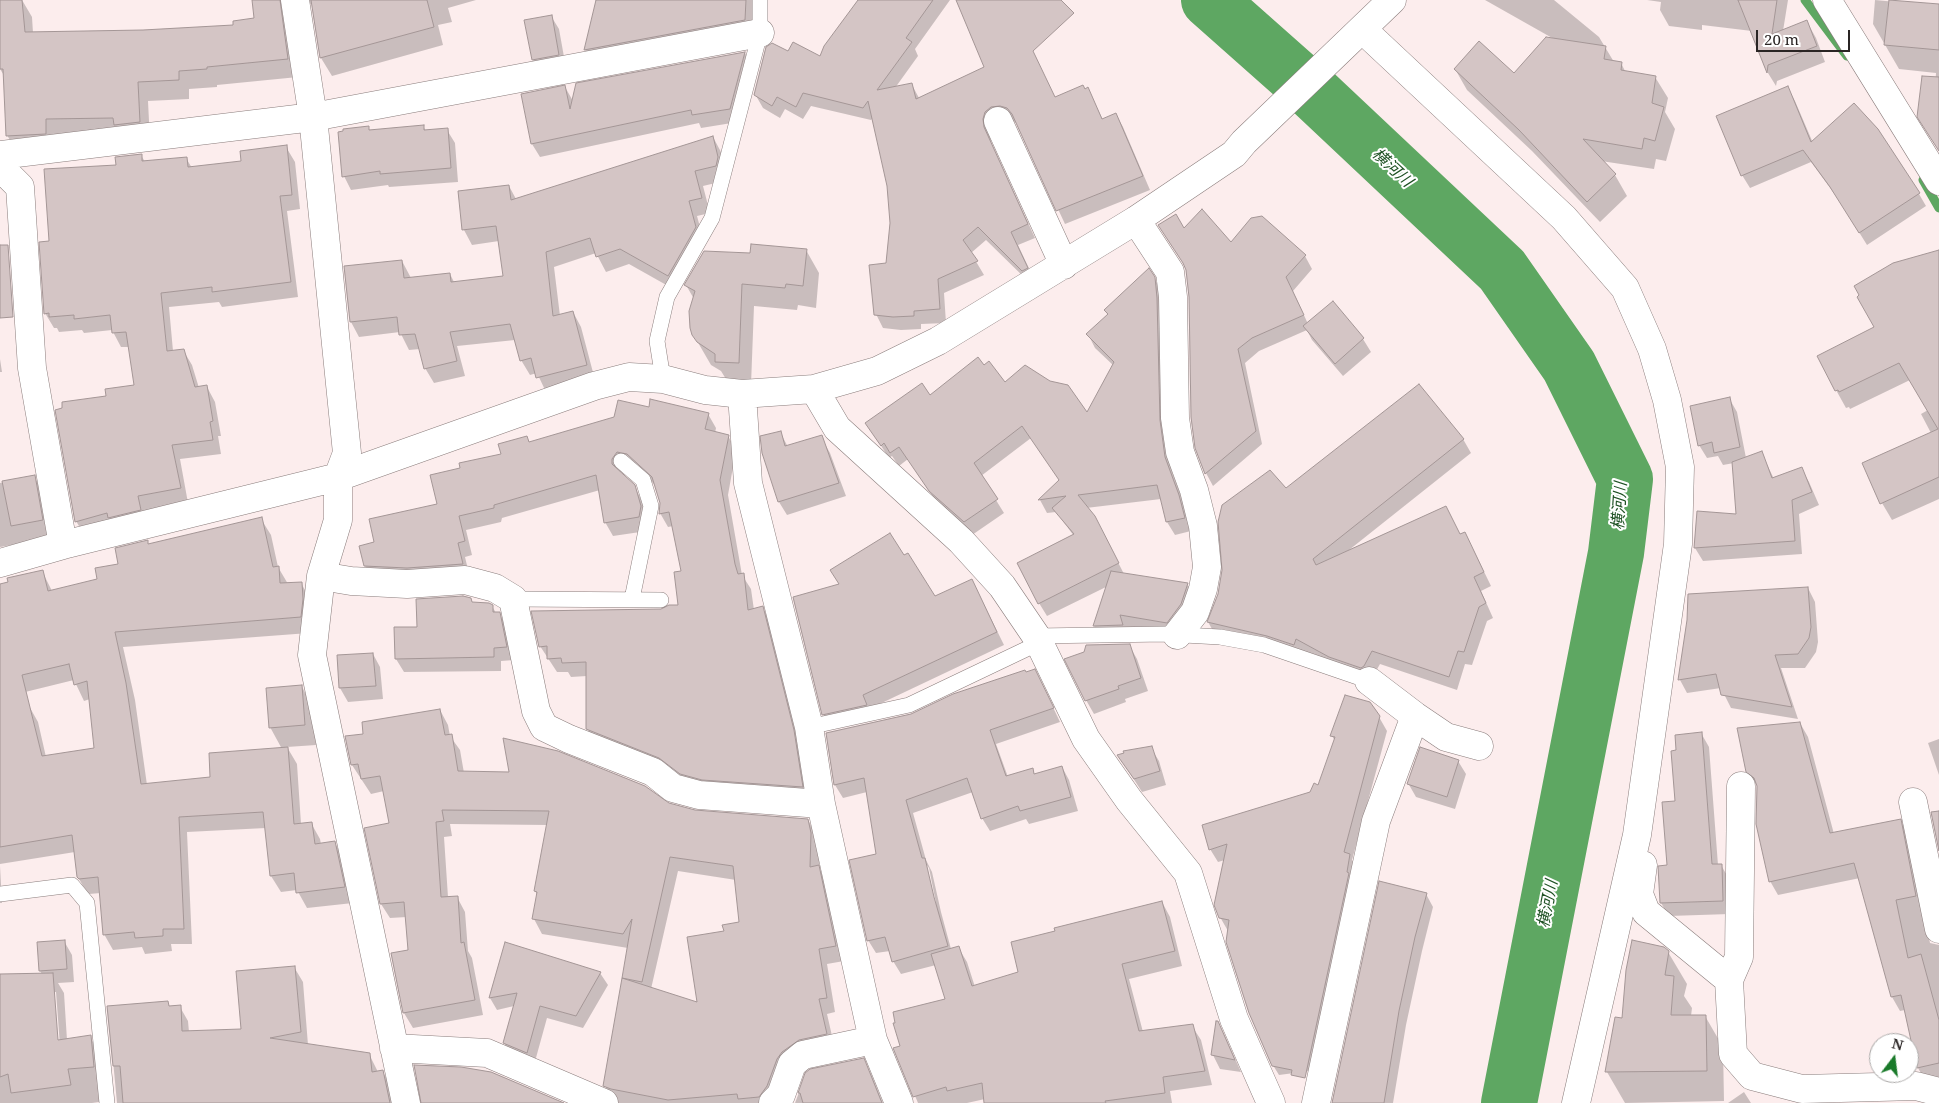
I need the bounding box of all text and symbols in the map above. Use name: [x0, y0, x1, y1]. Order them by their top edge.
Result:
scale bar: [1759, 20, 1853, 52]
text: 20 m: [1764, 29, 1799, 49]
water label: 横河川: [1368, 145, 1416, 191]
water label: 横河川: [1609, 481, 1631, 531]
water label: 横河川: [1534, 879, 1562, 929]
north arrow: [1869, 1033, 1919, 1083]
text: N: [1890, 1033, 1906, 1055]

